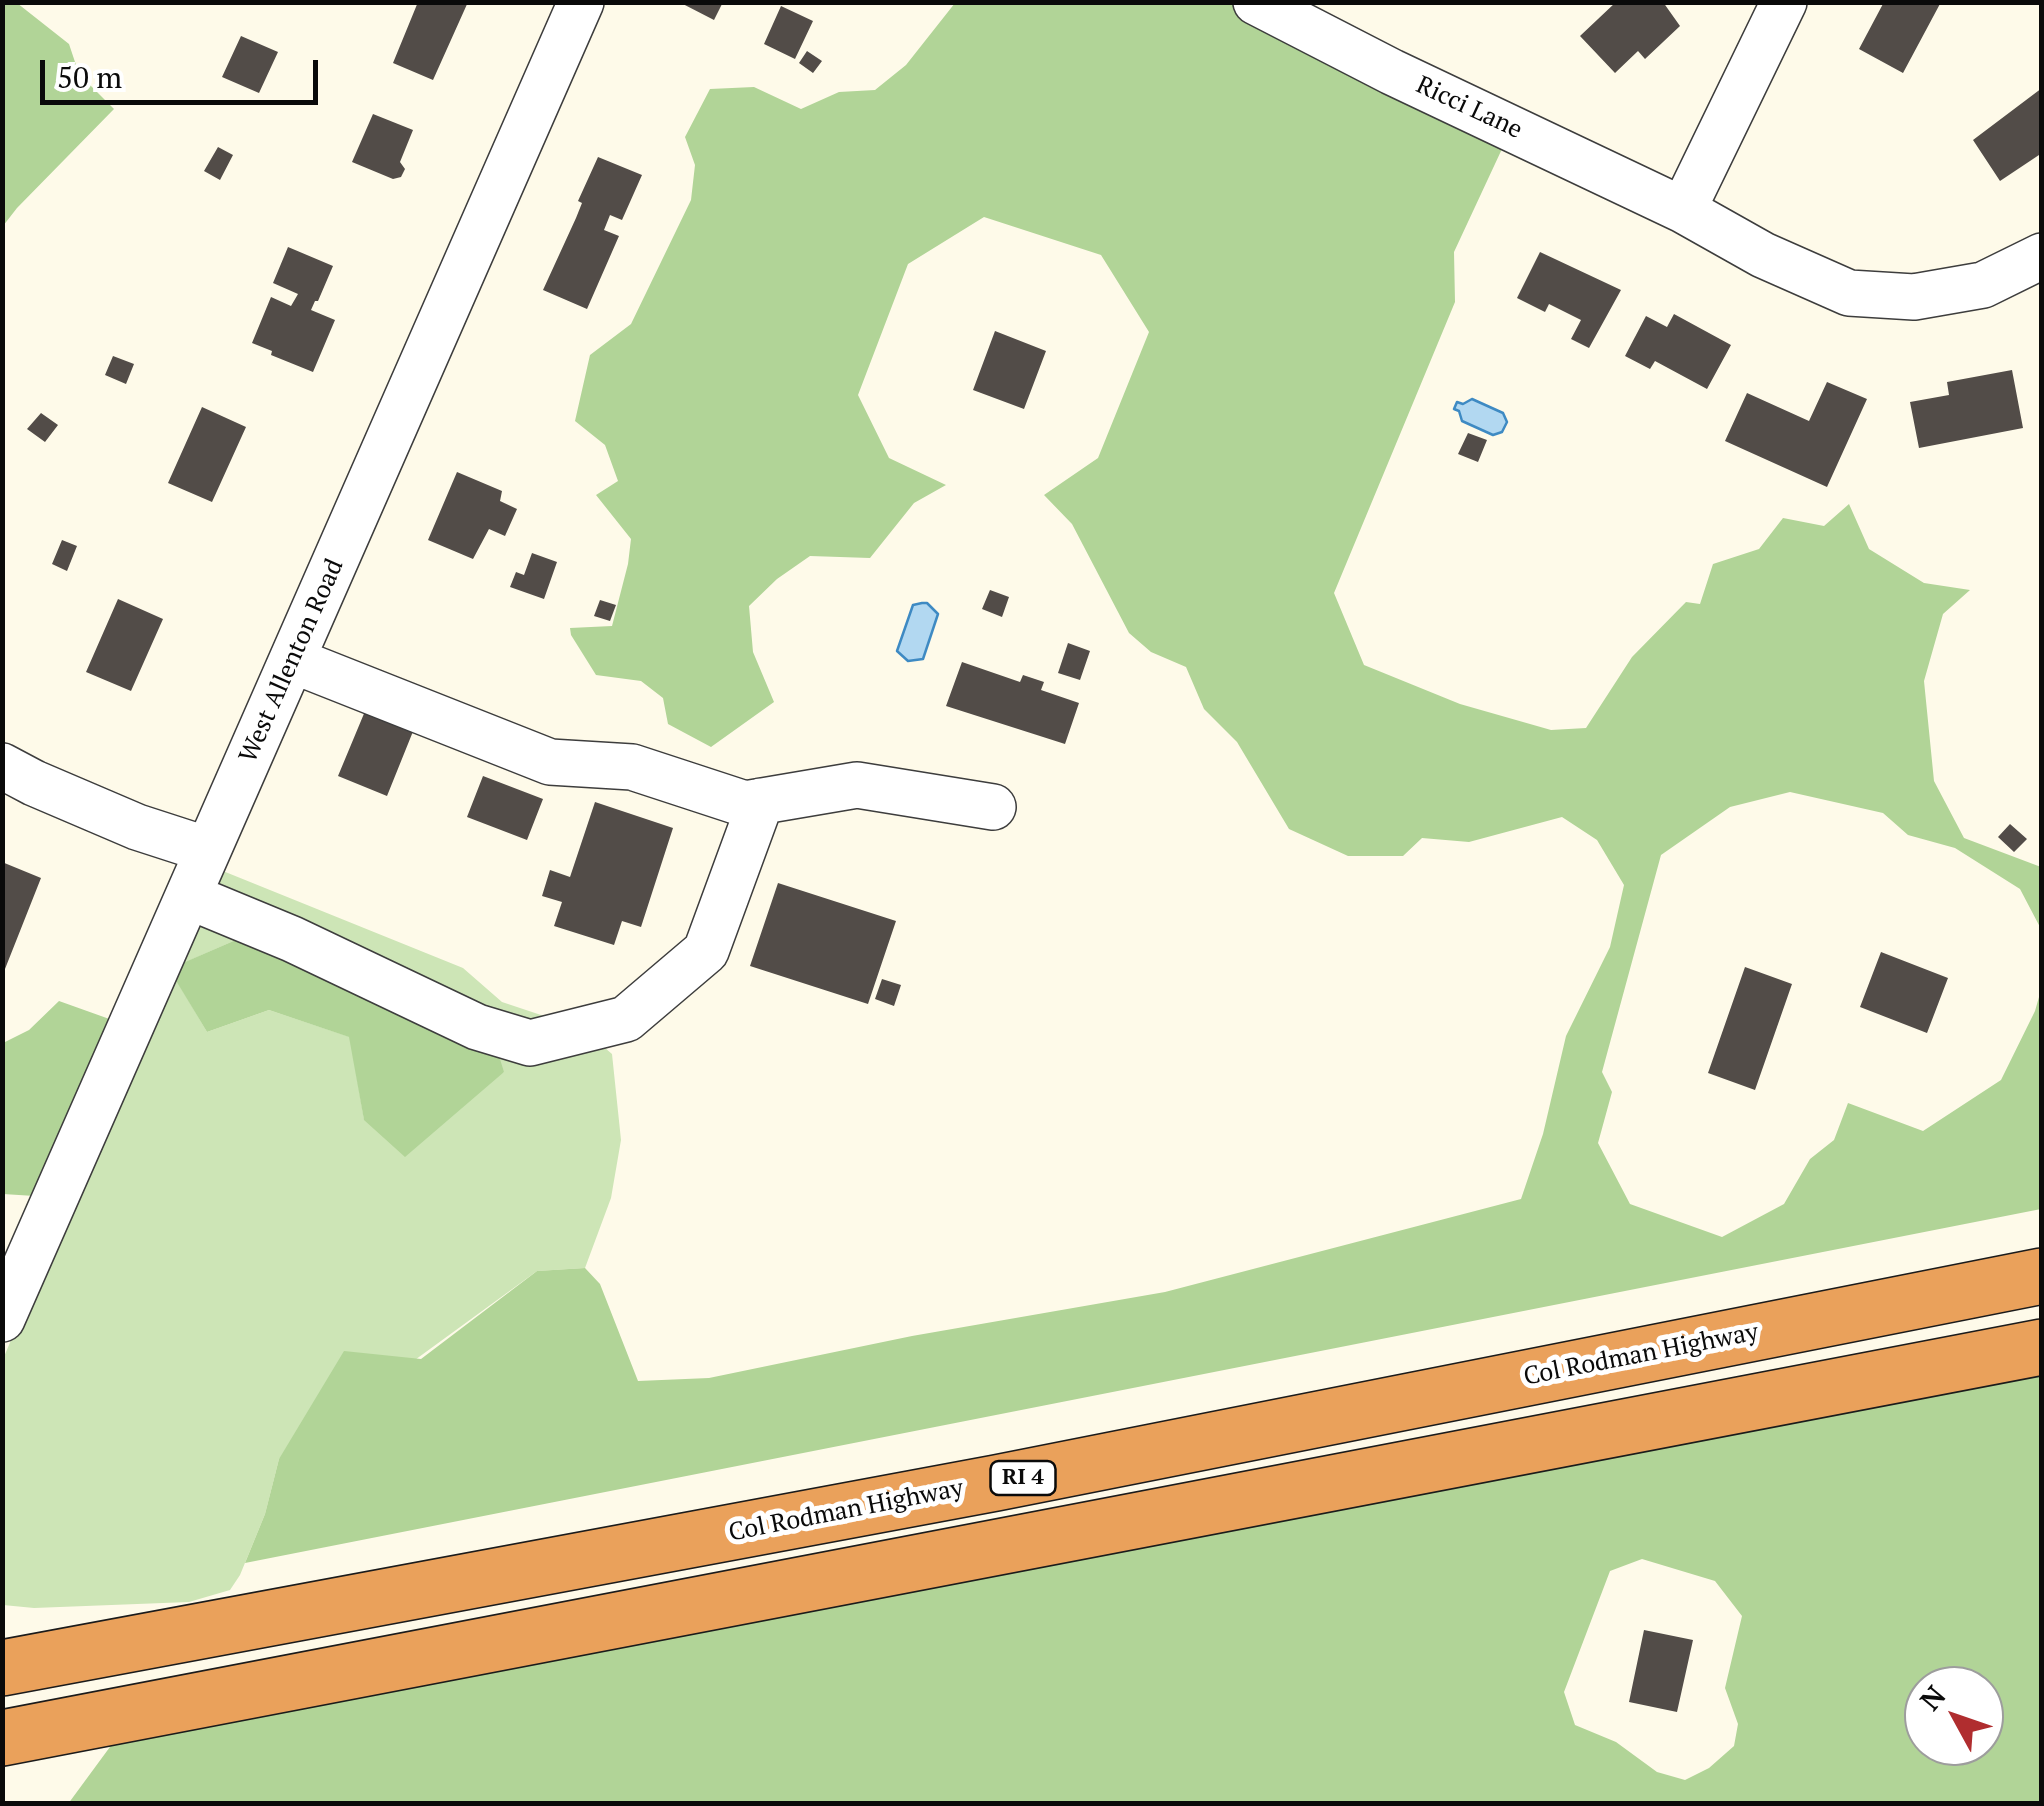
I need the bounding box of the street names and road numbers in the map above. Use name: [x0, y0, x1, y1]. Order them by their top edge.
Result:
street label: Ricci Lane: [1411, 70, 1527, 146]
street label: West Allenton Road: [234, 554, 350, 768]
street label: Col Rodman Highway: [1521, 1318, 1761, 1392]
road number: RI 4: [990, 1461, 1056, 1495]
street label: Col Rodman Highway: [726, 1474, 966, 1548]

